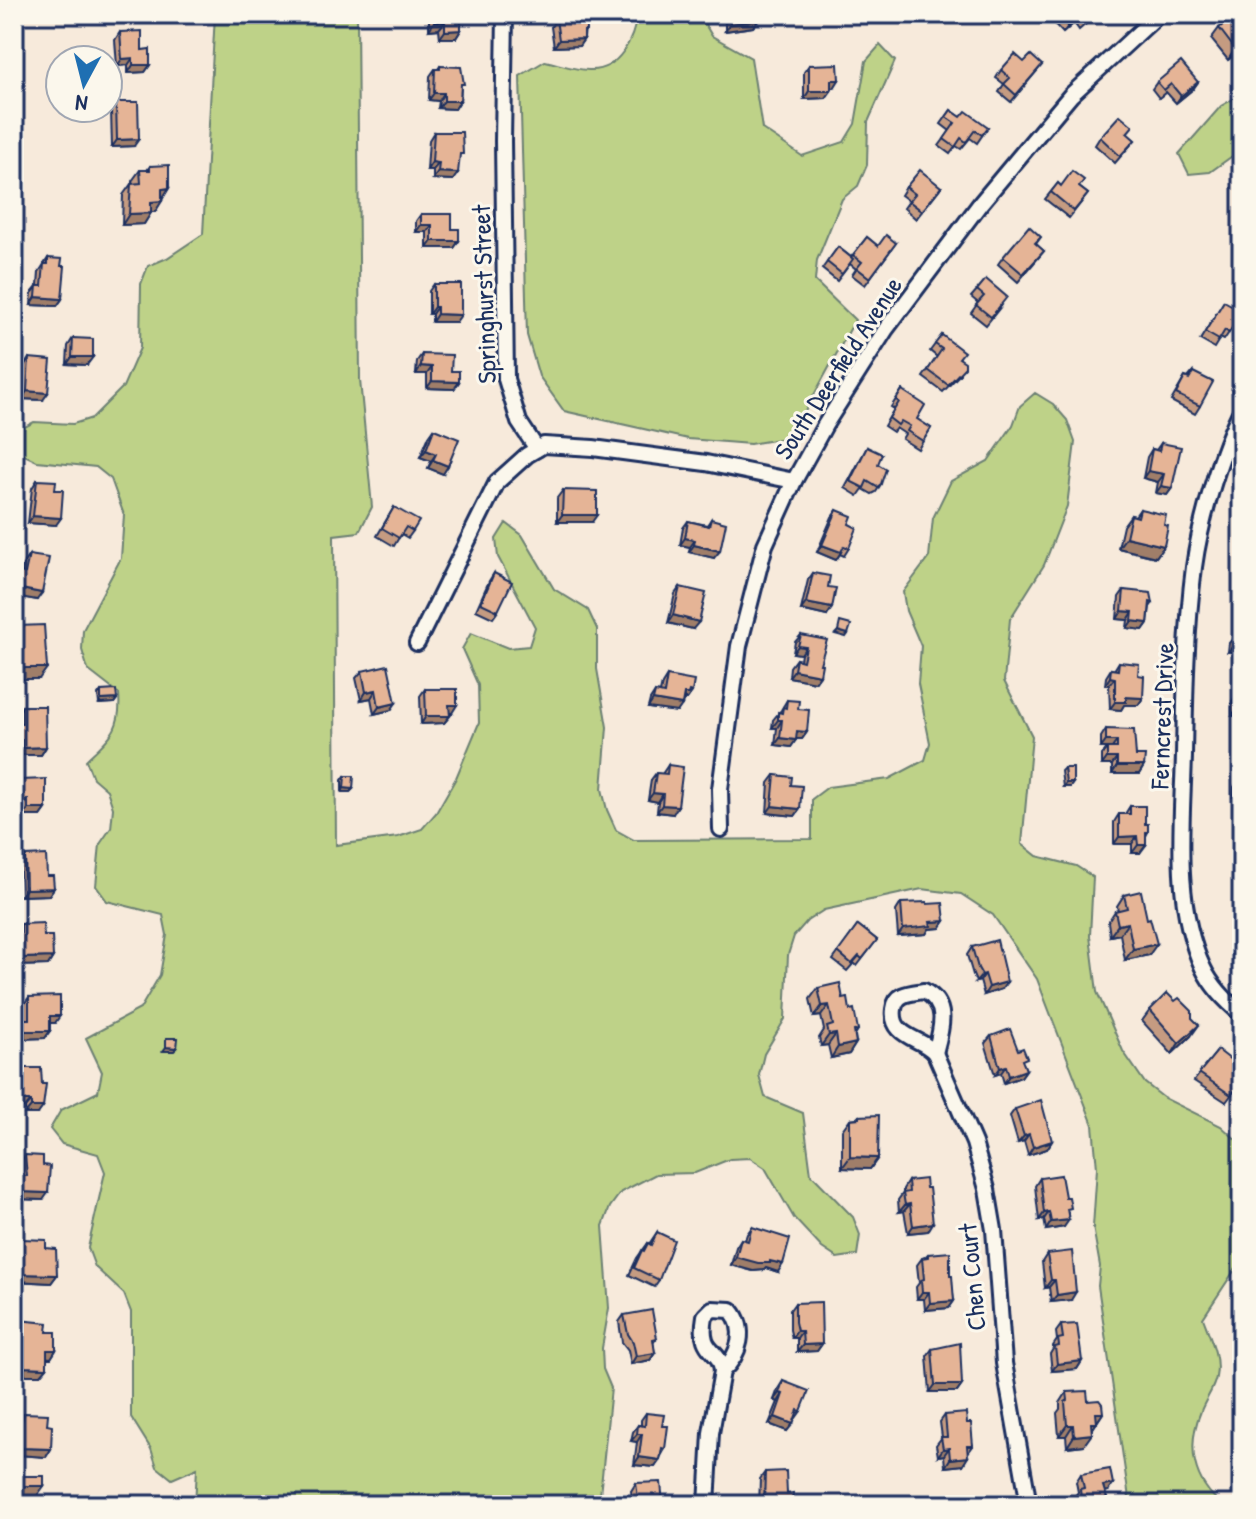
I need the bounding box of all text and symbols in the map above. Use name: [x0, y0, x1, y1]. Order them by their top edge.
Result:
north arrow: [44, 44, 124, 124]
text: N: [74, 88, 89, 119]
street label: Springhurst Street: [463, 203, 504, 384]
street label: South Deerfield Avenue: [765, 270, 910, 466]
street label: Ferncrest Drive: [1141, 642, 1182, 791]
street label: Chen Court: [949, 1221, 994, 1332]

